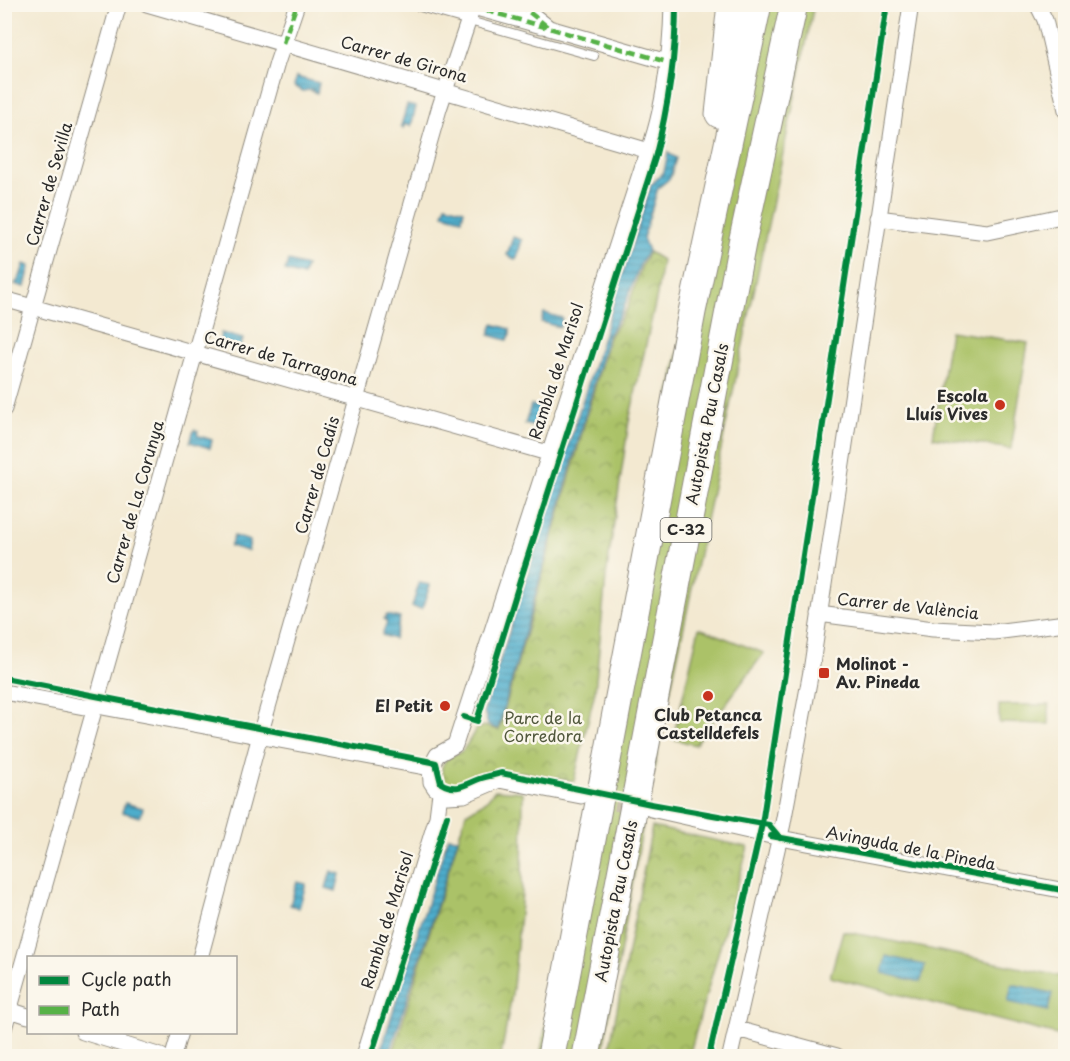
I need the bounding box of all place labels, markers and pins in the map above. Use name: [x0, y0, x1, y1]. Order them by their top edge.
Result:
place label: Escola Lluís Vives: [906, 383, 988, 425]
marker: Escola Lluís Vives: [993, 398, 1007, 412]
place label: Molinot - Av. Pineda: [836, 651, 920, 693]
marker: Molinot - Av. Pineda: [817, 666, 831, 680]
marker: Club Petanca Castelldefels: [701, 689, 715, 703]
place label: El Petit: [375, 693, 433, 717]
marker: El Petit: [438, 699, 452, 713]
place label: Club Petanca Castelldefels: [654, 702, 762, 744]

